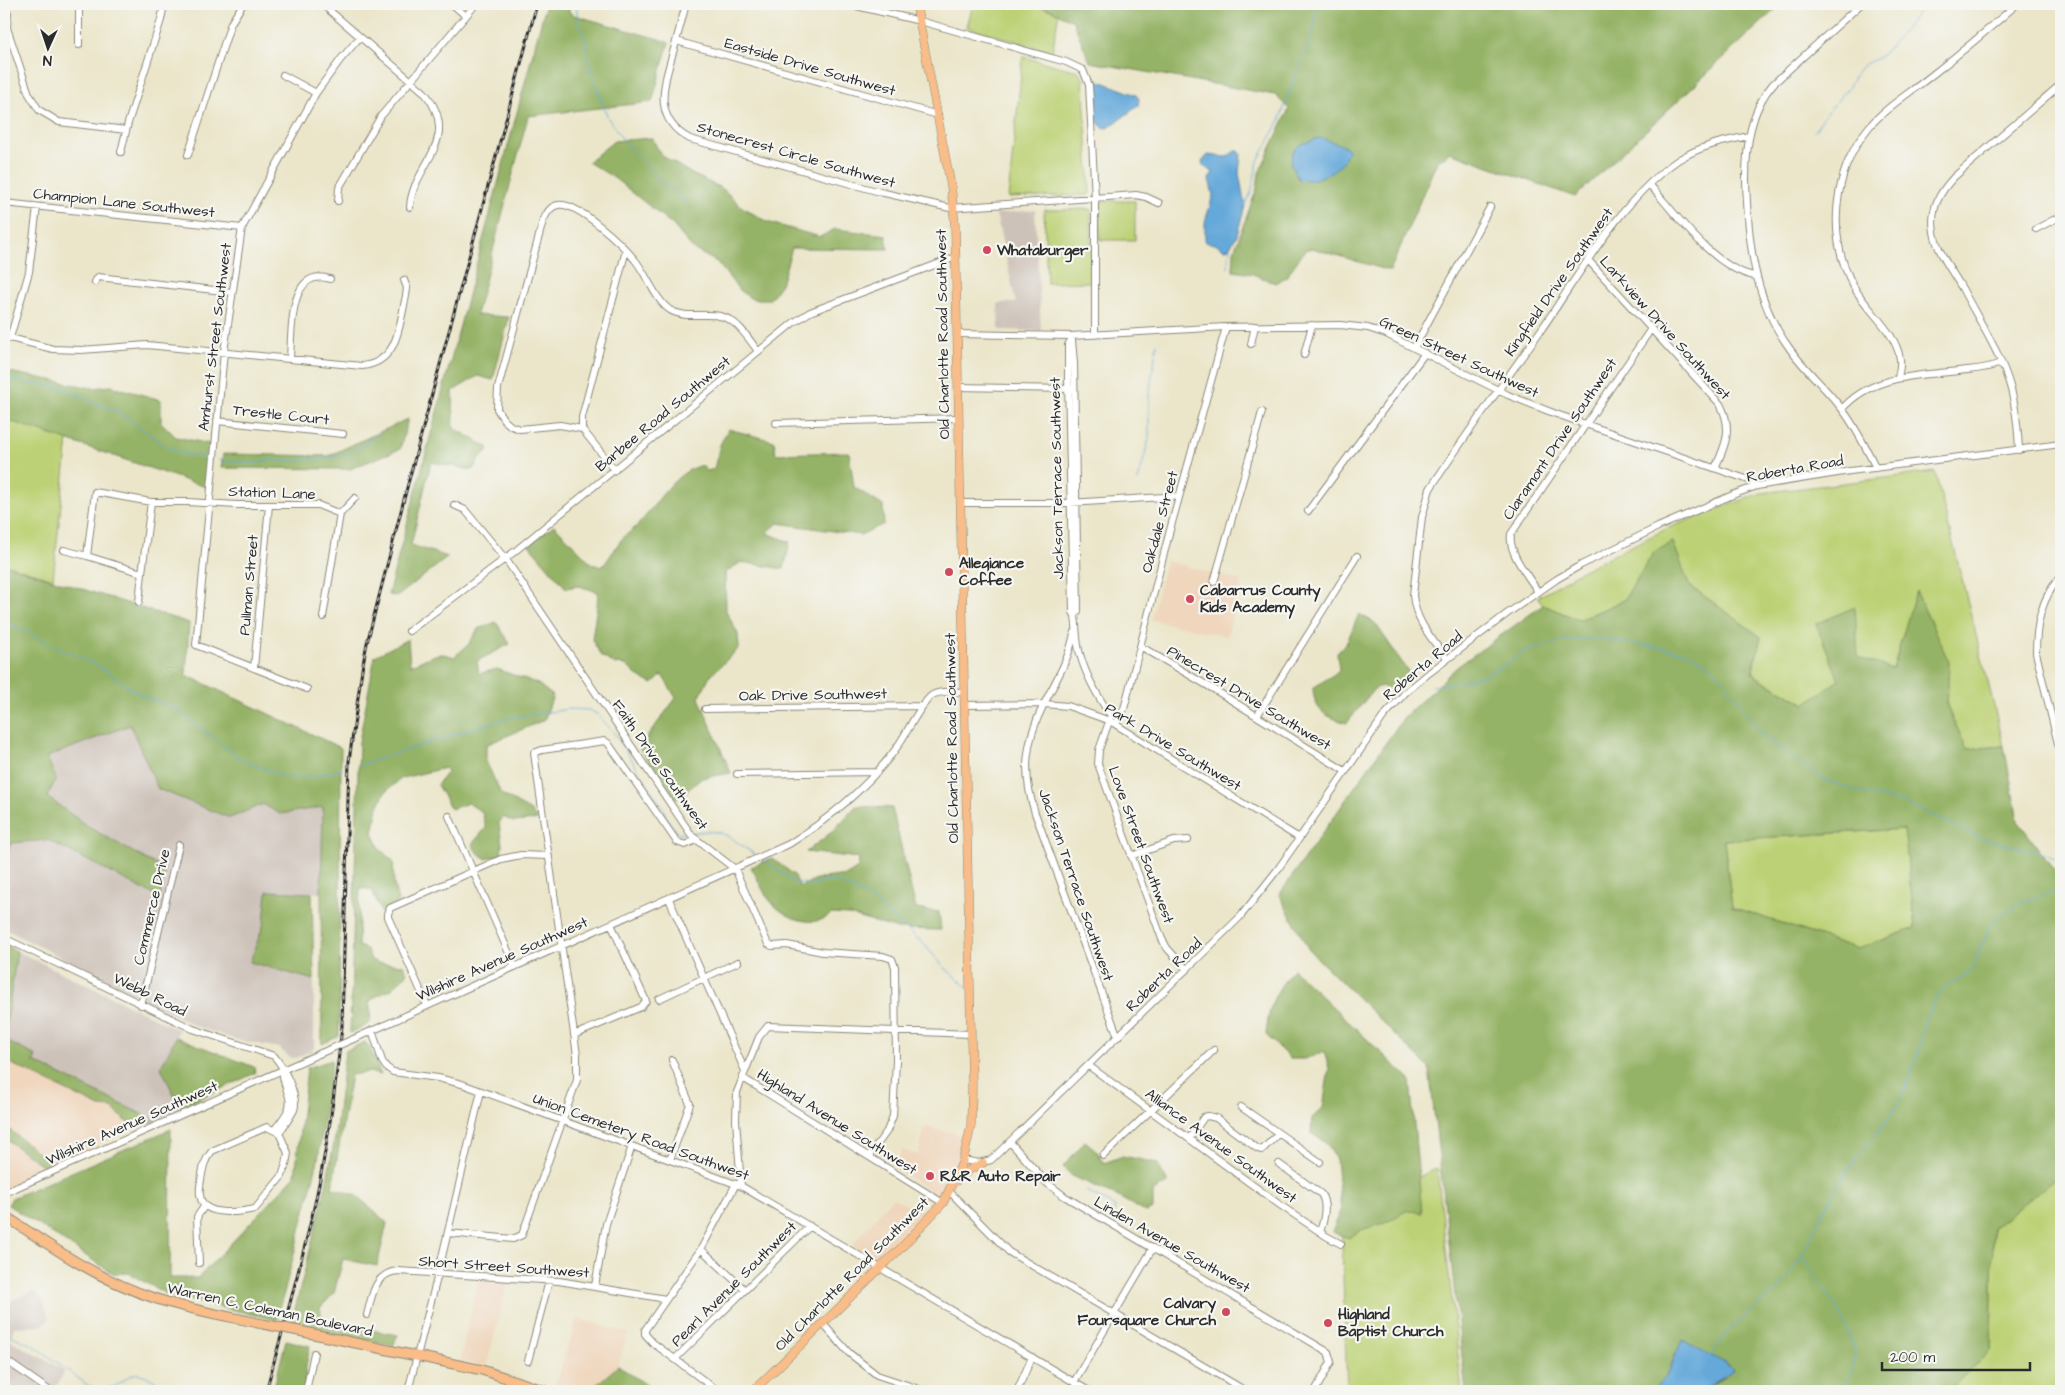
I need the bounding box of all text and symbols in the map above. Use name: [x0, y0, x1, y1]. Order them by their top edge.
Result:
north arrow: [22, 22, 72, 72]
street label: Eastside Drive Southwest: [722, 33, 898, 101]
text: N: [42, 50, 52, 70]
street label: Stonecrest Circle Southwest: [694, 117, 898, 193]
street label: Champion Lane Southwest: [32, 183, 216, 223]
street label: Kingfield Drive Southwest: [1500, 203, 1619, 361]
street label: Old Charlotte Road Southwest: [931, 229, 955, 439]
place label: Whataburger: [996, 240, 1089, 263]
street label: Amhurst Street Southwest: [193, 242, 237, 432]
marker: Whataburger: [981, 244, 993, 256]
street label: Larkview Drive Southwest: [1595, 251, 1735, 405]
street label: Green Street Southwest: [1376, 311, 1542, 403]
street label: Barbee Road Southwest: [591, 351, 735, 477]
street label: Claramont Drive Southwest: [1498, 354, 1622, 524]
street label: Jackson Terrace Southwest: [1045, 377, 1069, 579]
street label: Trestle Court: [232, 399, 330, 431]
street label: Roberta Road: [1745, 450, 1845, 488]
street label: Oakdale Street: [1136, 469, 1184, 575]
street label: Station Lane: [228, 481, 316, 505]
street label: Pullman Street: [234, 534, 264, 636]
place label: Allegiance Coffee: [959, 553, 1024, 591]
marker: Allegiance Coffee: [943, 566, 955, 578]
place label: Cabarrus County Kids Academy: [1200, 580, 1321, 619]
marker: Cabarrus County Kids Academy: [1184, 593, 1196, 605]
street label: Roberta Road: [1379, 626, 1468, 706]
street label: Old Charlotte Road Southwest: [940, 633, 964, 843]
street label: Pinecrest Drive Southwest: [1163, 641, 1335, 755]
street label: Oak Drive Southwest: [739, 683, 887, 707]
street label: Faith Drive Southwest: [607, 695, 713, 835]
street label: Park Drive Southwest: [1101, 698, 1245, 796]
street label: Love Street Southwest: [1103, 763, 1179, 927]
street label: Jackson Terrace Southwest: [1033, 786, 1119, 984]
street label: Commerce Drive: [128, 847, 176, 967]
street label: Wilshire Avenue Southwest: [413, 912, 591, 1006]
street label: Roberta Road: [1121, 933, 1207, 1017]
street label: Webb Road: [110, 968, 191, 1022]
street label: Highland Avenue Southwest: [752, 1064, 921, 1181]
street label: Wilshire Avenue Southwest: [43, 1076, 221, 1170]
street label: Alliance Avenue Southwest: [1141, 1084, 1301, 1208]
street label: Union Cemetery Road Southwest: [530, 1088, 752, 1187]
place label: R&R Auto Repair: [940, 1166, 1061, 1187]
marker: R&R Auto Repair: [924, 1170, 936, 1182]
street label: Old Charlotte Road Southwest: [770, 1192, 934, 1356]
street label: Linden Avenue Southwest: [1090, 1192, 1254, 1298]
street label: Pearl Avenue Southwest: [667, 1217, 801, 1351]
street label: Short Street Southwest: [418, 1251, 590, 1283]
street label: Warren C. Coleman Boulevard: [165, 1278, 375, 1342]
place label: Calvary Foursquare Church: [1078, 1293, 1217, 1331]
place label: Highland Baptist Church: [1338, 1304, 1444, 1342]
marker: Calvary Foursquare Church: [1220, 1306, 1232, 1318]
marker: Highland Baptist Church: [1322, 1317, 1334, 1329]
scale bar: [1882, 1340, 2030, 1372]
text: 200 m: [1890, 1347, 1936, 1368]

